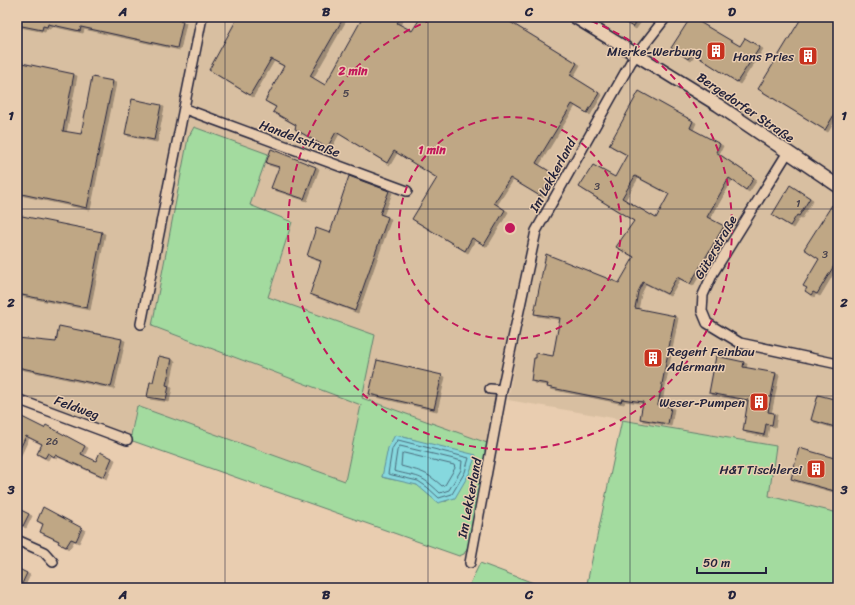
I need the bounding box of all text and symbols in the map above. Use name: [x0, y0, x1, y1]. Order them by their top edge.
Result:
text: A: [118, 0, 127, 23]
text: B: [322, 0, 331, 23]
text: C: [524, 0, 534, 23]
text: D: [728, 0, 736, 23]
place label: Mierke-Werbung: [607, 40, 702, 63]
building icon: Mierke-Werbung: [705, 40, 727, 62]
place label: Hans Pries: [733, 45, 795, 68]
building icon: Hans Pries: [797, 45, 819, 67]
text: 2 min: [337, 60, 368, 82]
street label: Bergedorfer Straße: [692, 66, 799, 149]
house number: 5: [343, 84, 350, 103]
text: 1: [8, 104, 14, 127]
text: 1: [841, 104, 847, 127]
street label: Handelsstraße: [256, 113, 344, 164]
street label: Im Lekkerland: [522, 133, 583, 217]
text: 1 min: [418, 139, 446, 161]
house number: 3: [594, 177, 600, 196]
house number: 1: [796, 194, 801, 213]
street label: Güterstraße: [688, 211, 743, 284]
centre of rings: [503, 221, 517, 235]
house number: 3: [822, 245, 828, 264]
text: 2: [6, 291, 15, 314]
text: 2: [839, 291, 848, 314]
place label: Regent Feinbau Adermann: [666, 340, 755, 378]
building icon: Regent Feinbau Adermann: [642, 347, 664, 369]
street label: Feldweg: [51, 389, 103, 426]
place label: Weser-Pumpen: [659, 391, 745, 414]
building icon: Weser-Pumpen: [748, 391, 770, 413]
house number: 26: [46, 432, 58, 451]
street label: Im Lekkerland: [450, 455, 489, 541]
place label: H&T Tischlerei: [719, 458, 802, 481]
building icon: H&T Tischlerei: [805, 458, 827, 480]
text: 3: [6, 478, 15, 501]
text: 3: [839, 478, 848, 501]
scale bar: [697, 549, 766, 575]
text: 50 m: [703, 552, 730, 574]
text: A: [118, 583, 127, 605]
text: B: [322, 583, 331, 605]
text: C: [524, 583, 534, 605]
text: D: [728, 583, 736, 605]

